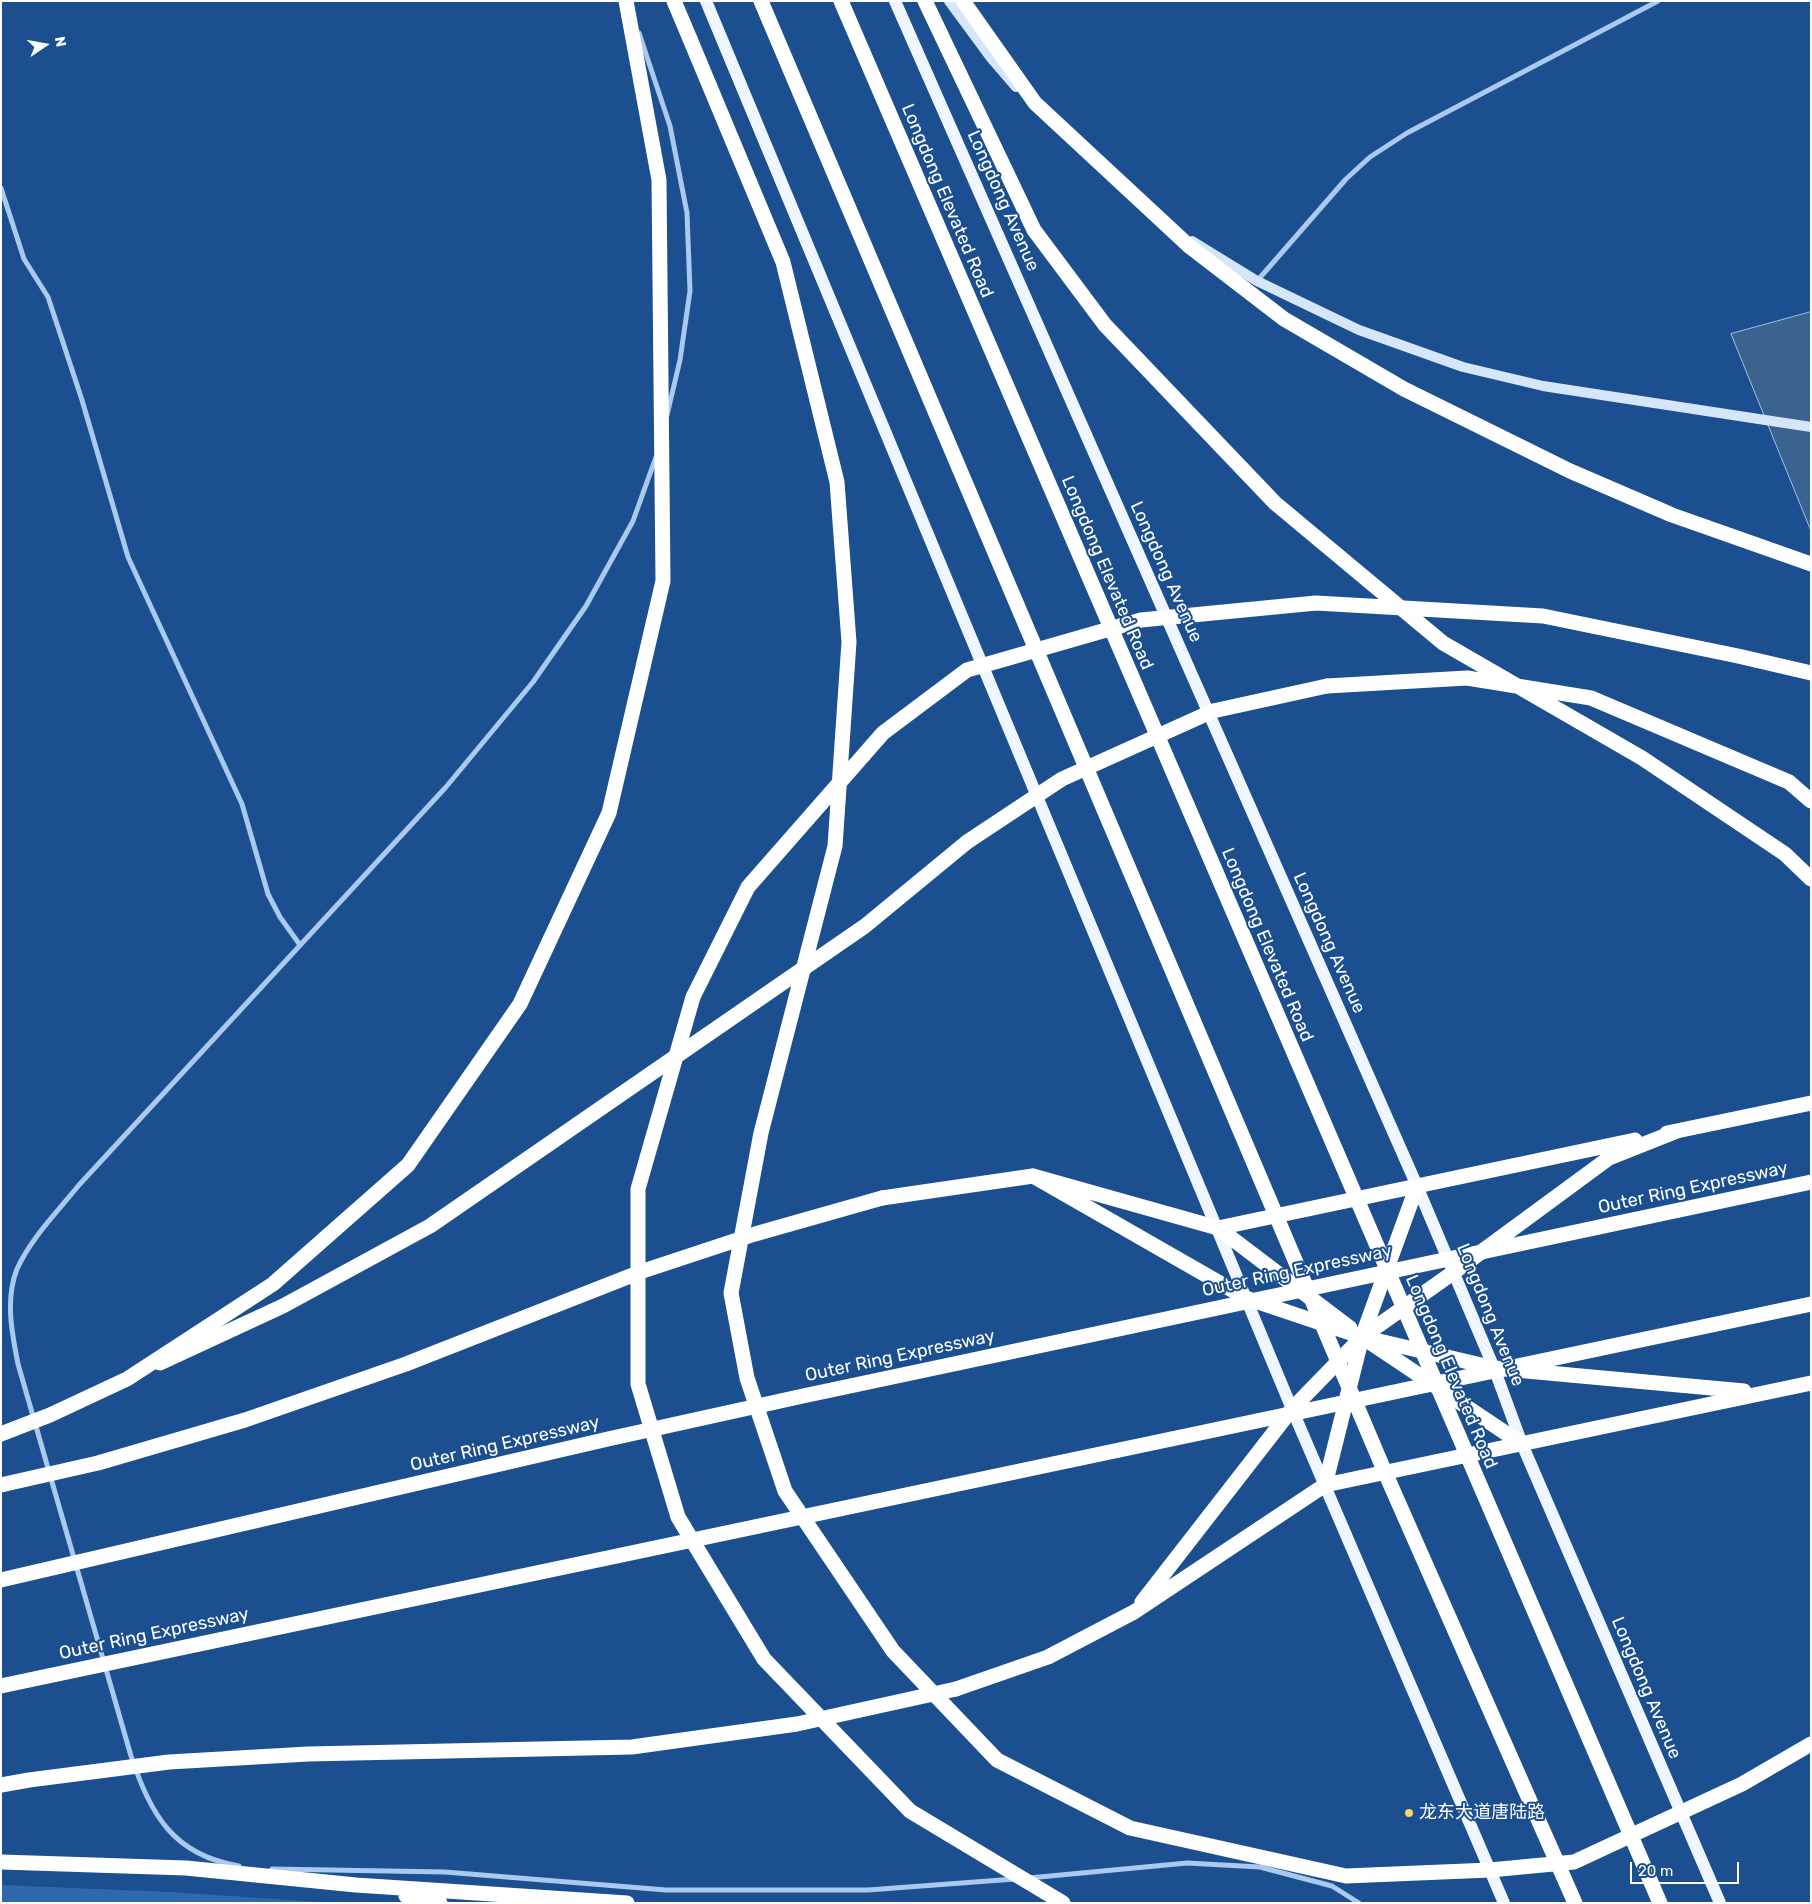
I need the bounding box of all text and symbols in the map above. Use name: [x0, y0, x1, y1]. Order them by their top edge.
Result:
north arrow: [20, 20, 70, 70]
text: N: [51, 35, 70, 48]
street label: Longdong Elevated Road: [896, 101, 998, 301]
street label: Longdong Avenue: [962, 127, 1044, 275]
street label: Longdong Elevated Road: [1056, 473, 1158, 673]
street label: Longdong Avenue: [1125, 498, 1207, 646]
street label: Longdong Elevated Road: [1216, 845, 1318, 1045]
street label: Longdong Avenue: [1288, 869, 1370, 1017]
street label: Outer Ring Expressway: [1596, 1157, 1790, 1219]
street label: Outer Ring Expressway: [1200, 1240, 1394, 1302]
street label: Longdong Avenue: [1452, 1240, 1528, 1390]
street label: Longdong Elevated Road: [1400, 1272, 1502, 1472]
street label: Outer Ring Expressway: [803, 1325, 997, 1387]
street label: Outer Ring Expressway: [408, 1412, 602, 1476]
street label: Outer Ring Expressway: [57, 1603, 251, 1665]
street label: Longdong Avenue: [1606, 1614, 1686, 1762]
place label: 龙东大道唐陆路: [1419, 1802, 1545, 1824]
marker: 龙东大道唐陆路: [1403, 1807, 1415, 1819]
scale bar: [1632, 1852, 1741, 1884]
text: 20 m: [1638, 1862, 1673, 1880]

